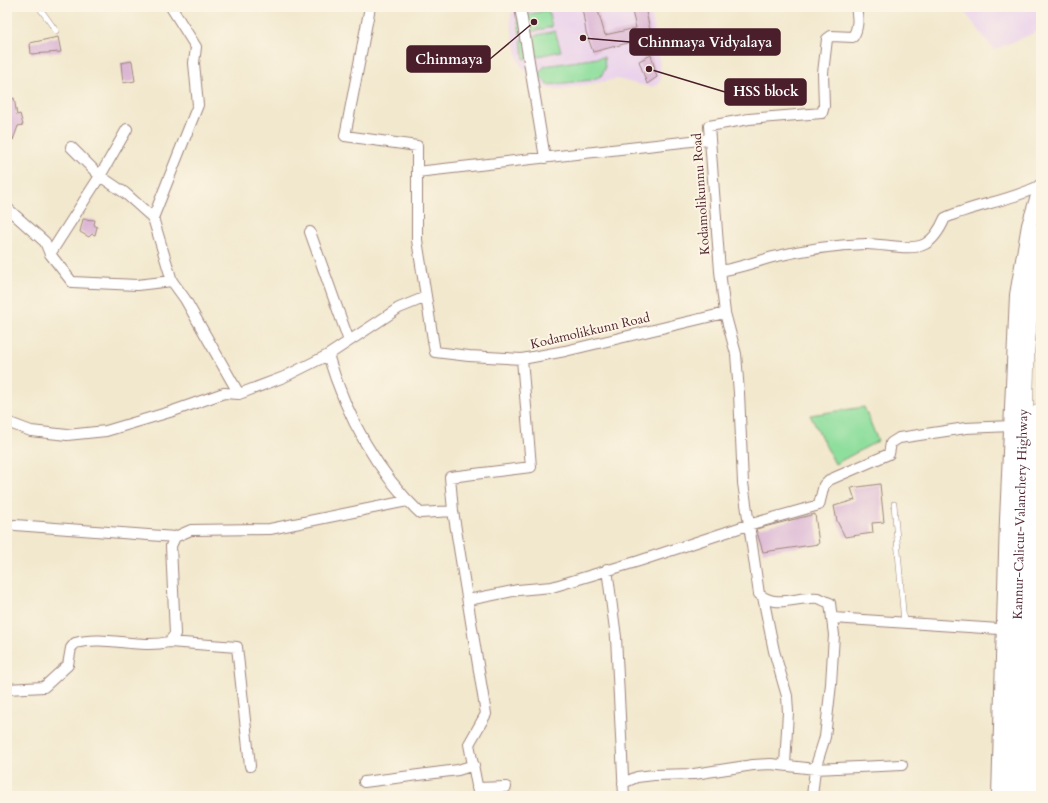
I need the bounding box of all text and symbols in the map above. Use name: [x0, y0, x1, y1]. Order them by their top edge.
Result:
callout: Chinmaya Vidyalaya: [630, 29, 780, 55]
text: Chinmaya Vidyalaya: [638, 33, 772, 52]
callout: Chinmaya: [407, 46, 490, 72]
text: Chinmaya: [415, 50, 483, 69]
callout: HSS block: [725, 79, 806, 105]
text: HSS block: [733, 82, 799, 101]
street label: Kodamolikunnu Road: [688, 132, 714, 256]
street label: Kodamolikkunn Road: [528, 308, 652, 354]
street label: Kannur-Calicut-Valanchery Highway: [1009, 408, 1032, 620]

